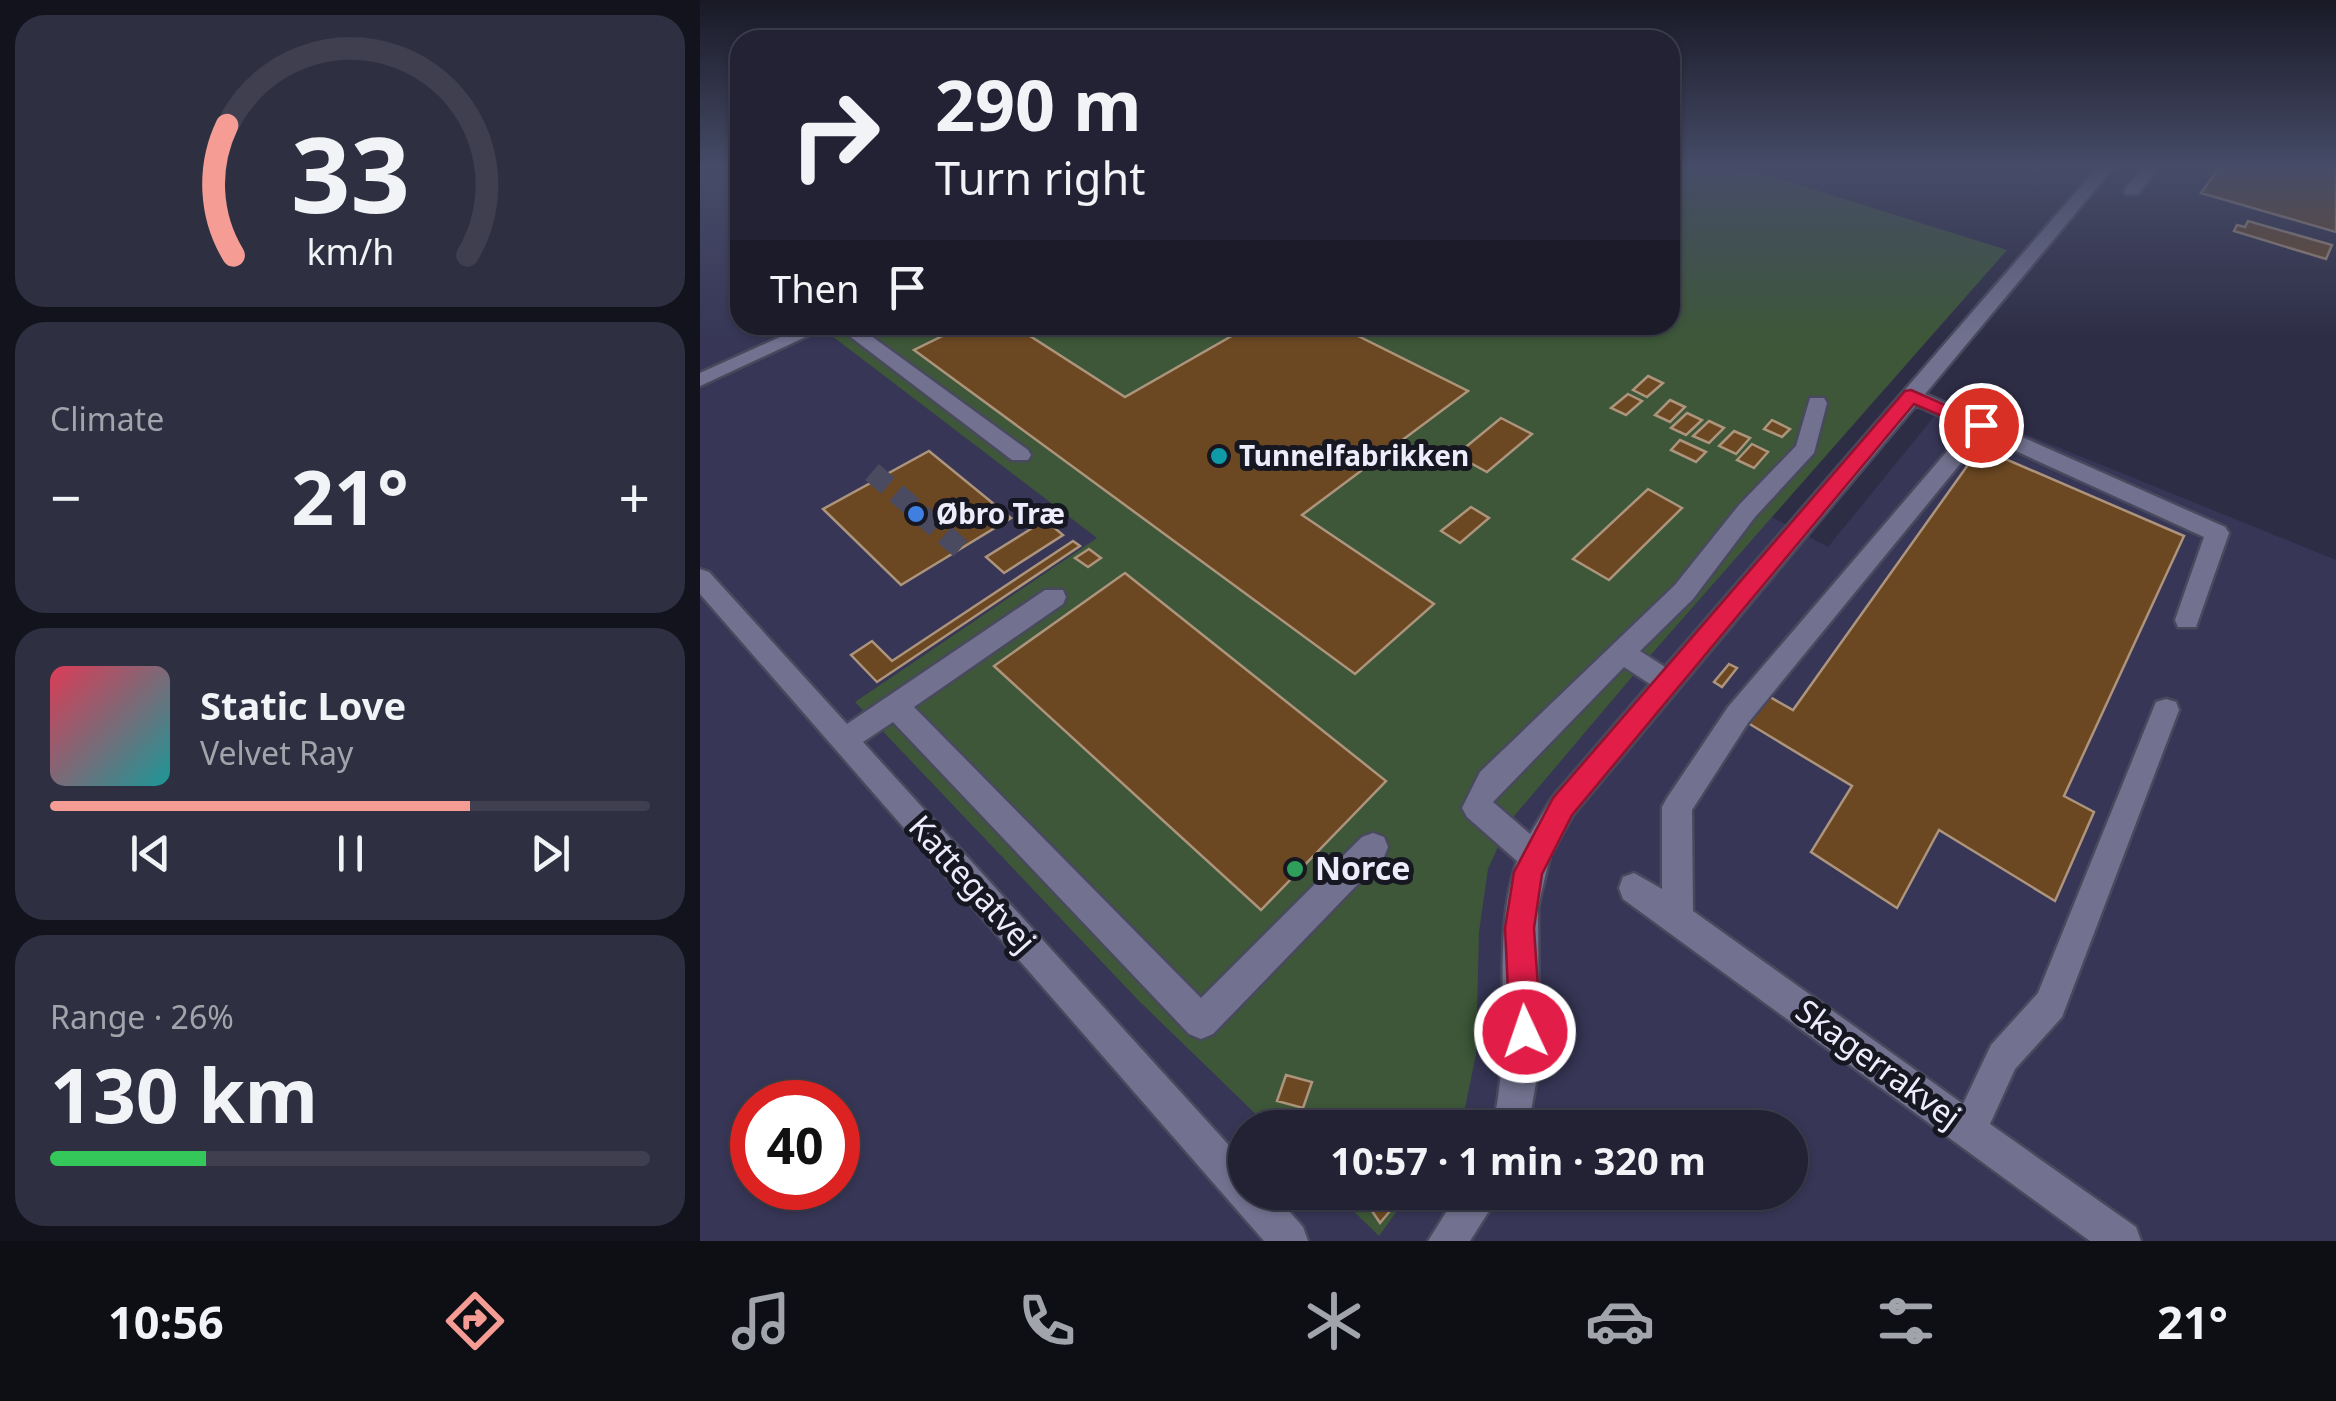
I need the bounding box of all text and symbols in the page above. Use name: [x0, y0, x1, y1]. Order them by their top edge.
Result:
text: 290 m: [935, 56, 1142, 152]
icon: right: [770, 70, 900, 200]
text: 33: [291, 102, 409, 243]
text: Turn right: [935, 147, 1146, 208]
text: km/h: [306, 227, 394, 275]
icon: arrive: [880, 260, 935, 315]
text: Then: [770, 262, 860, 314]
pin: [1939, 383, 2024, 468]
text: Climate: [50, 397, 164, 440]
icon: arrive: [1954, 398, 2009, 453]
place label: Tunnelfabrikken: [1239, 436, 1469, 474]
text: 21°: [291, 445, 409, 547]
marker: Tunnelfabrikken: [1208, 445, 1230, 467]
text: −: [50, 459, 81, 534]
text: +: [619, 459, 650, 534]
place label: Øbro Træ: [936, 494, 1065, 532]
marker: Øbro Træ: [905, 503, 927, 525]
text: Static Love: [200, 679, 406, 731]
text: Velvet Ray: [200, 731, 353, 774]
street label: Kattegatvej: [900, 805, 1046, 961]
icon: previous: [123, 826, 178, 881]
icon: pause: [323, 826, 378, 881]
icon: next: [523, 826, 578, 881]
place label: Norce: [1315, 846, 1410, 889]
marker: Norce: [1284, 858, 1306, 880]
position arrow: [1473, 980, 1577, 1084]
street label: Skagerrakvej: [1788, 988, 1970, 1137]
text: Range · 26%: [50, 995, 234, 1038]
text: 130 km: [50, 1043, 318, 1145]
speed limit sign: 40: [730, 1080, 860, 1210]
text: 10:57 · 1 min · 320 m: [1330, 1134, 1706, 1186]
icon: directions: [440, 1286, 510, 1356]
icon: music: [726, 1286, 796, 1356]
icon: phone: [1012, 1286, 1082, 1356]
icon: climate: [1299, 1286, 1369, 1356]
icon: car: [1585, 1286, 1655, 1356]
icon: filters: [1871, 1286, 1941, 1356]
text: 10:56: [108, 1291, 224, 1352]
text: 21°: [2157, 1291, 2228, 1352]

